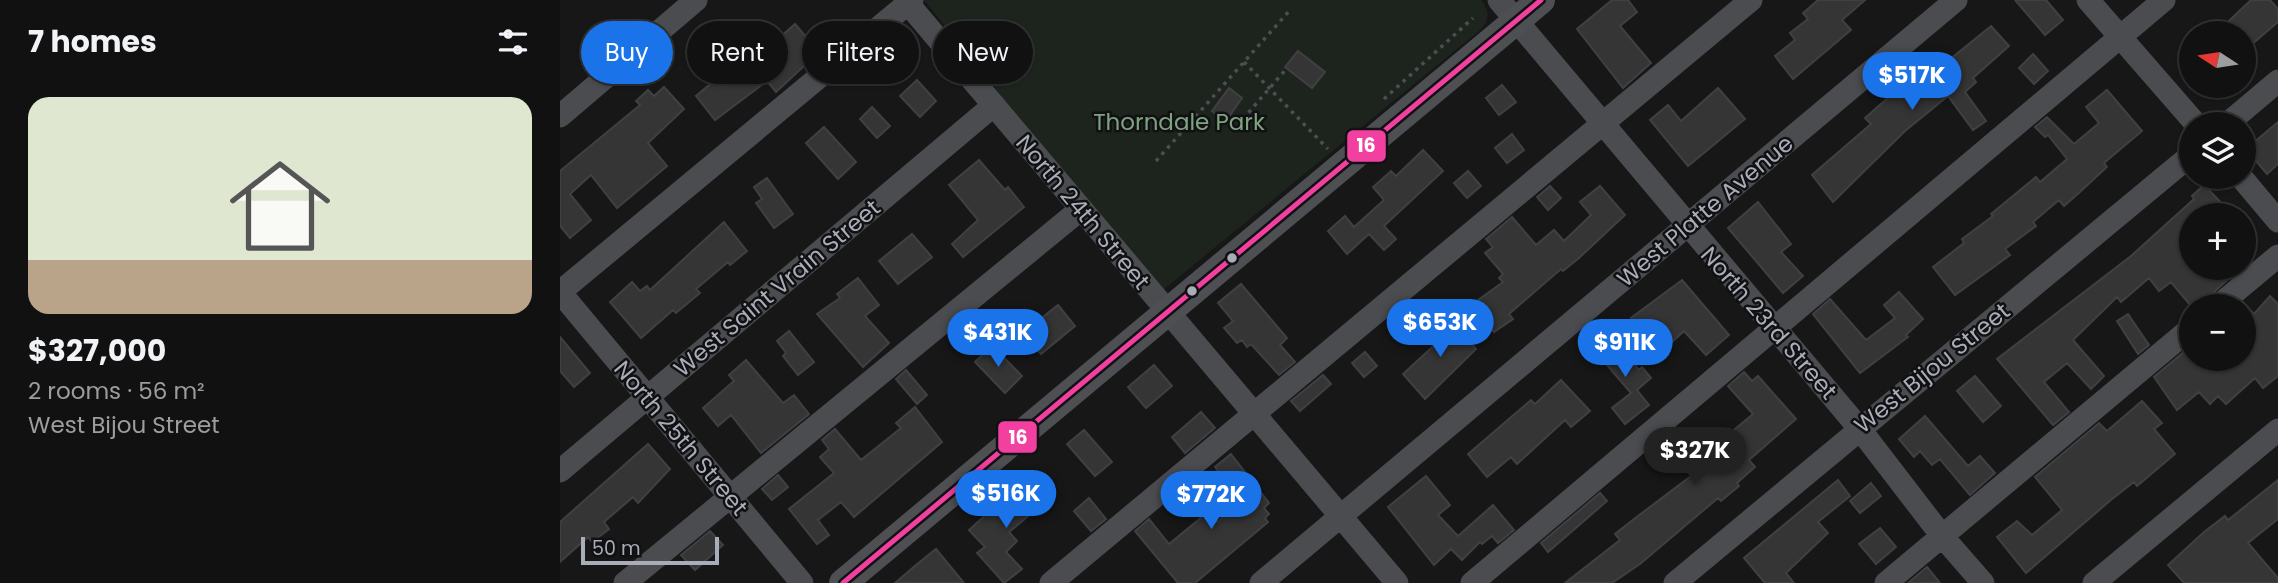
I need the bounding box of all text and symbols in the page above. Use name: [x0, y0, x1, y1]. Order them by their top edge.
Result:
text: 7 homes: [28, 20, 157, 63]
chip: Buy: [581, 21, 673, 84]
chip: Rent: [687, 21, 788, 84]
chip: Filters: [802, 21, 919, 84]
chip: New: [933, 21, 1033, 84]
north arrow: [2179, 21, 2256, 98]
map controls: [2179, 21, 2256, 371]
icon: filters: [494, 23, 532, 61]
pin: $517K: [1863, 52, 1961, 112]
text: $517K: [1878, 59, 1946, 91]
park label: Thorndale Park: [1093, 106, 1265, 138]
button: layers: [2179, 112, 2256, 189]
street label: North 24th Street: [1009, 128, 1157, 296]
street label: West Platte Avenue: [1610, 128, 1800, 294]
line badge: 16: [1346, 129, 1387, 163]
text: 16: [1356, 132, 1376, 159]
icon: home: [217, 143, 343, 269]
street label: West Saint Vrain Street: [667, 192, 887, 384]
button: +: [2179, 203, 2256, 280]
street label: North 23rd Street: [1694, 240, 1844, 406]
unlabelled marker: [1225, 251, 1239, 265]
unlabelled marker: [1185, 284, 1199, 298]
button: −: [2179, 294, 2256, 371]
street label: West Bijou Street: [1847, 295, 2017, 441]
pin: $653K: [1391, 300, 1489, 359]
text: $653K: [1403, 306, 1477, 338]
pin: $431K: [949, 310, 1047, 369]
text: $431K: [963, 316, 1033, 348]
pin: $911K: [1576, 320, 1674, 379]
text: $911K: [1594, 326, 1656, 358]
text: $327,000: [28, 329, 166, 372]
street label: North 25th Street: [607, 354, 755, 522]
text: 2 rooms · 56 m²: [28, 375, 205, 407]
text: West Bijou Street: [28, 409, 220, 441]
line badge: 16: [997, 420, 1038, 454]
text: 16: [1008, 424, 1028, 451]
pin: $327K: [1646, 428, 1744, 487]
text: $327K: [1660, 434, 1730, 466]
pin: $516K: [957, 470, 1055, 530]
pin: $772K: [1162, 472, 1260, 531]
text: $516K: [971, 477, 1041, 509]
text: $772K: [1177, 478, 1245, 510]
scale bar: [581, 534, 719, 566]
text: 50 m: [592, 535, 641, 562]

